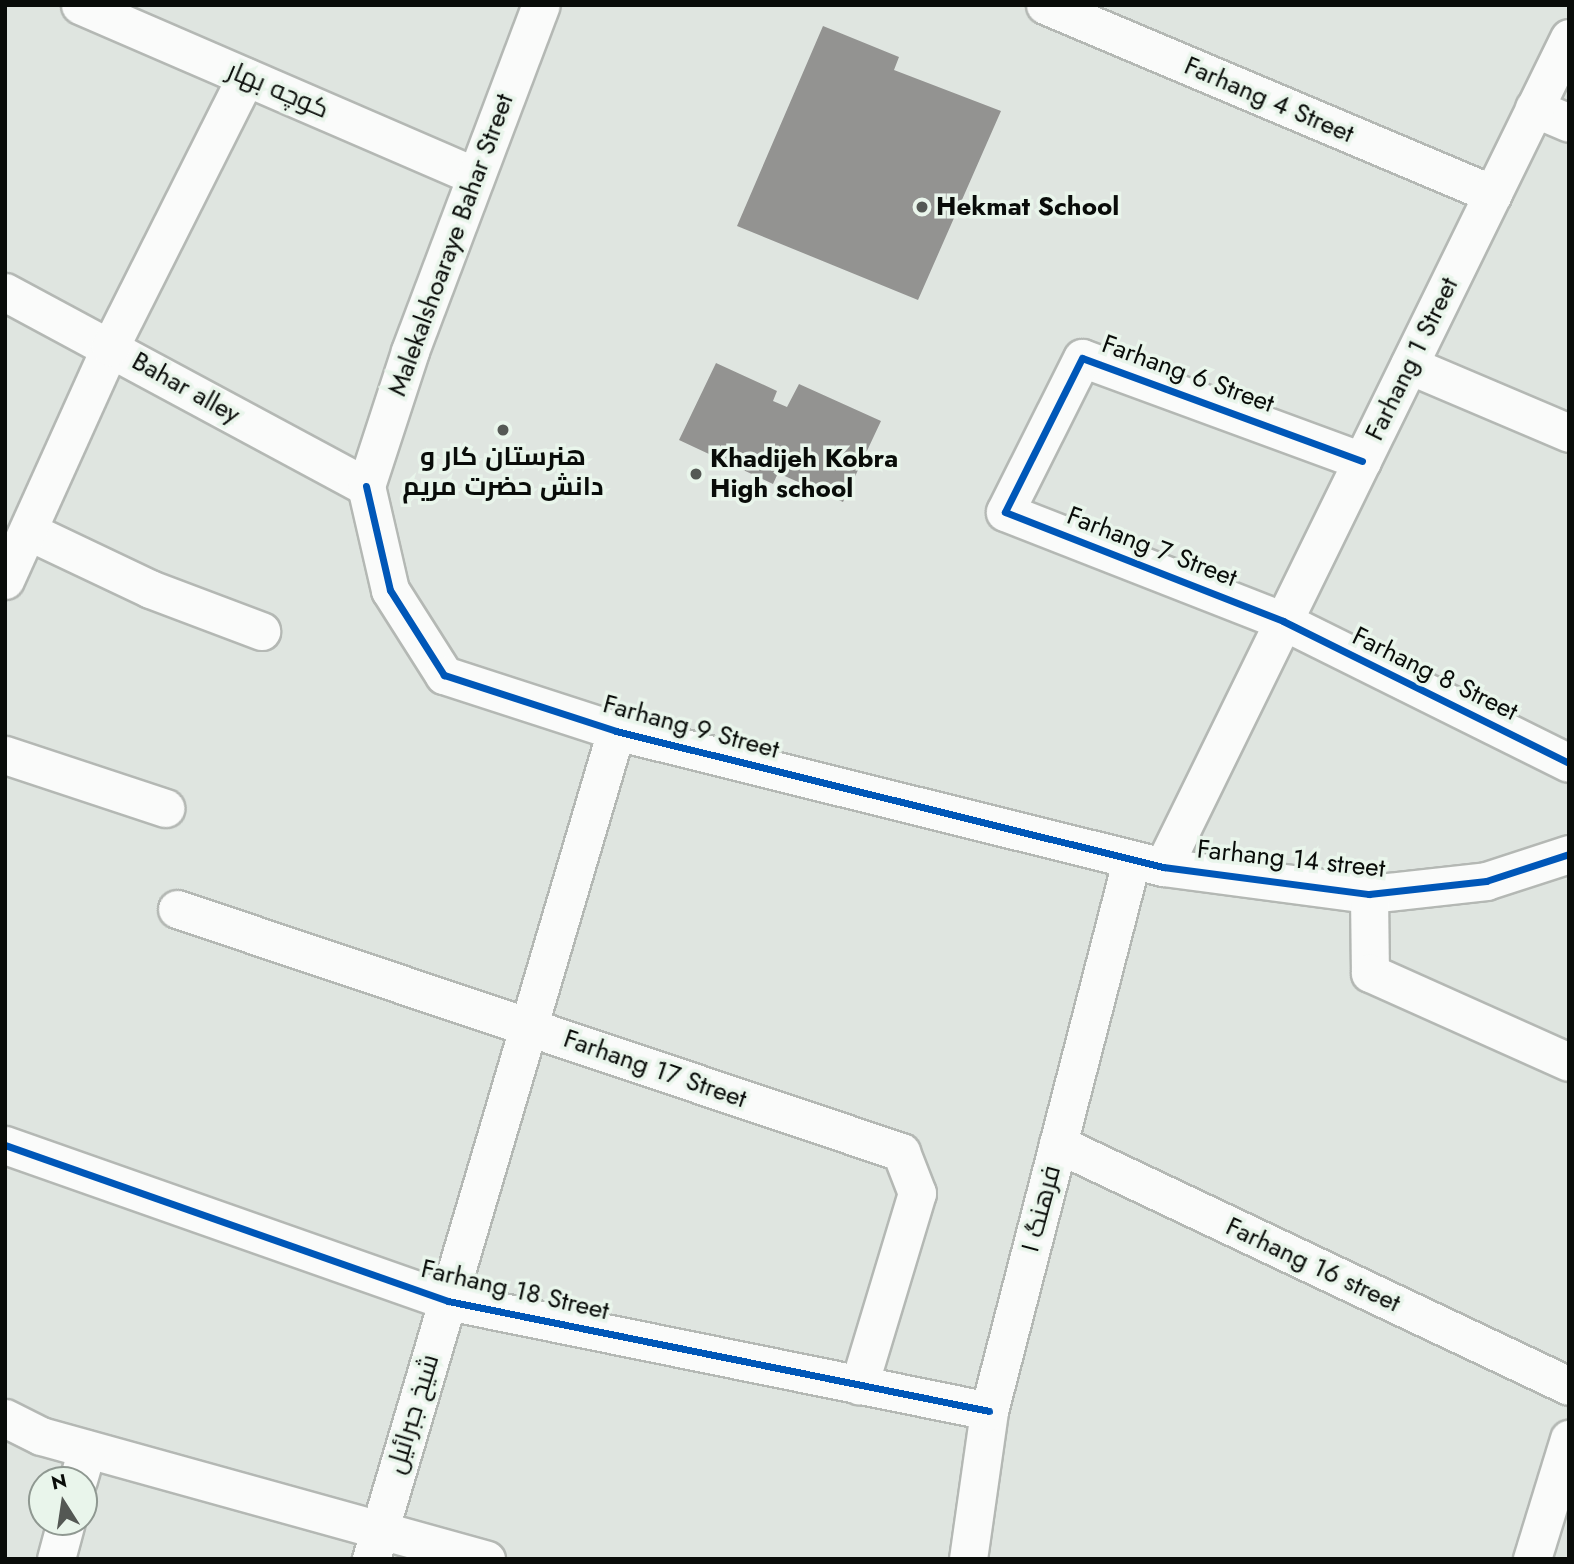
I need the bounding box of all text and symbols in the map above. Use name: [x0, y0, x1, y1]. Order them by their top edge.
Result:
street label: Farhang 4 Street: [1180, 50, 1358, 150]
street label: کوچه بهار: [223, 55, 333, 125]
street label: Malekalshoaraye Bahar Street: [382, 90, 520, 400]
place label: Hekmat School: [936, 191, 1119, 223]
marker: Hekmat School: [914, 199, 930, 215]
street label: Farhang 1 Street: [1359, 272, 1465, 446]
street label: Farhang 6 Street: [1098, 328, 1278, 420]
street label: Bahar alley: [126, 346, 246, 430]
marker: هنرستان کار و دانش حضرت مریم: [495, 422, 511, 438]
place label: هنرستان کار و دانش حضرت مریم: [402, 441, 604, 503]
place label: Khadijeh Kobra High school: [710, 443, 898, 504]
marker: Khadijeh Kobra High school: [688, 466, 704, 482]
street label: Farhang 7 Street: [1063, 500, 1241, 594]
street label: Farhang 8 Street: [1347, 621, 1523, 727]
street label: Farhang 9 Street: [600, 689, 782, 765]
street label: Farhang 14 street: [1195, 834, 1387, 884]
street label: Farhang 17 Street: [560, 1023, 750, 1115]
street label: فرهنگ ۱: [1014, 1162, 1068, 1256]
street label: Farhang 16 street: [1221, 1211, 1405, 1319]
street label: Farhang 18 Street: [418, 1253, 612, 1327]
street label: شیخ جبرائیل: [380, 1351, 446, 1477]
north arrow: [28, 1466, 98, 1536]
text: N: [49, 1467, 69, 1497]

